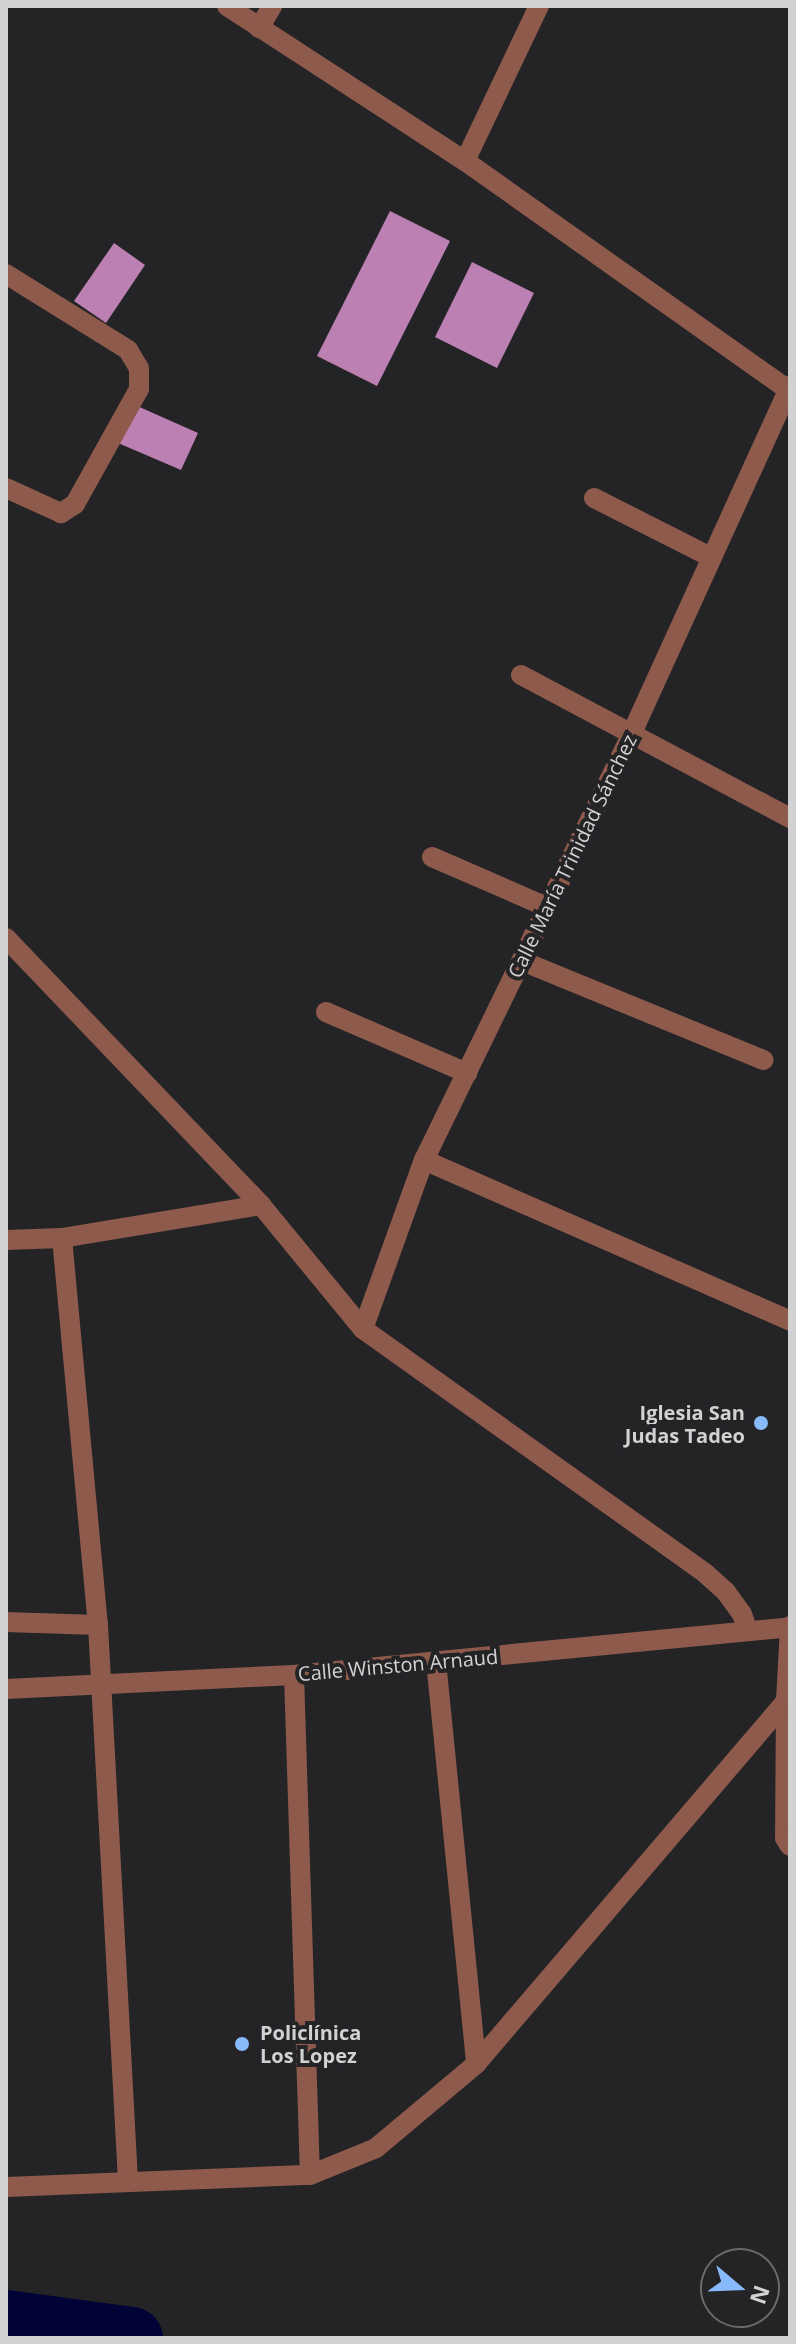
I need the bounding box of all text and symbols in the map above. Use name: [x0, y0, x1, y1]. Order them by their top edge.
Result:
street label: Calle María Trinidad Sánchez: [502, 730, 642, 982]
place label: Iglesia San Judas Tadeo: [625, 1400, 745, 1447]
marker: Iglesia San Judas Tadeo: [752, 1414, 770, 1432]
street label: Calle Winston Arnaud: [297, 1644, 499, 1686]
place label: Policlínica Los Lopez: [260, 2020, 361, 2067]
marker: Policlínica Los Lopez: [231, 2033, 253, 2055]
north arrow: [700, 2248, 780, 2328]
text: N: [744, 2282, 778, 2308]

